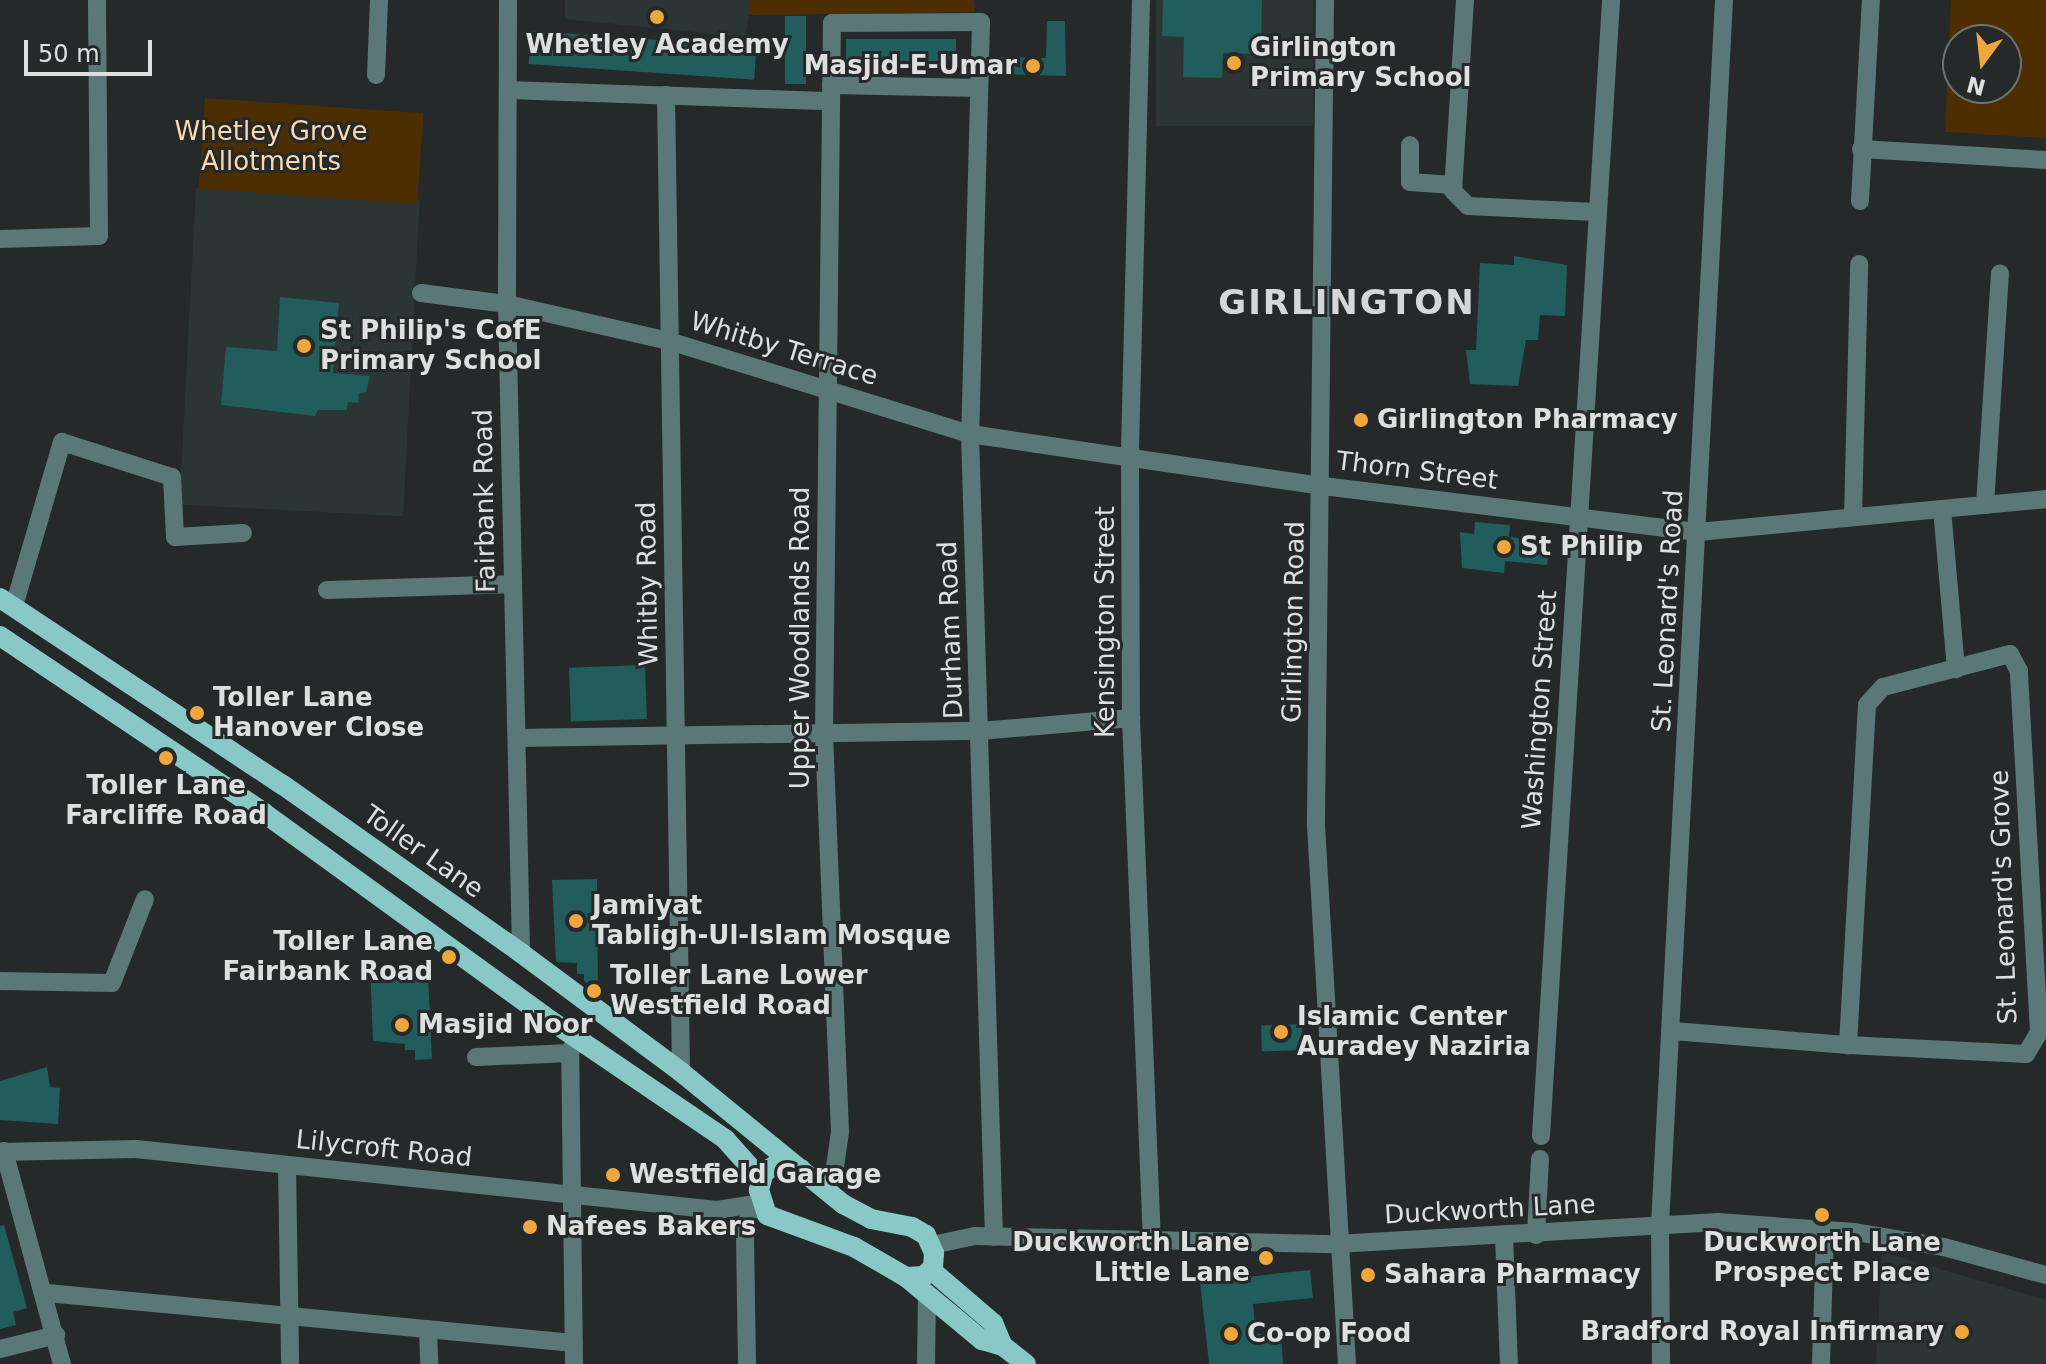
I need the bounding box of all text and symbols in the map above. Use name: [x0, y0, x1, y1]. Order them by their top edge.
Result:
marker: Whetley Academy: [648, 8, 666, 26]
scale bar: [28, 24, 156, 74]
north arrow: [1942, 24, 2022, 104]
place label: Whetley Academy: [525, 29, 789, 61]
place label: Girlington Primary School: [1250, 32, 1472, 94]
text: 50 m: [38, 40, 100, 68]
place label: Masjid-E-Umar: [804, 50, 1017, 82]
marker: Girlington Primary School: [1225, 54, 1243, 72]
marker: Masjid-E-Umar: [1024, 57, 1042, 75]
text: N: [1964, 71, 1988, 100]
park label: Whetley Grove Allotments: [175, 116, 367, 178]
district label: GIRLINGTON: [1218, 283, 1476, 323]
street label: Whitby Terrace: [687, 306, 881, 392]
place label: St Philip's CofE Primary School: [320, 315, 542, 376]
marker: St Philip's CofE Primary School: [295, 337, 313, 355]
place label: Girlington Pharmacy: [1377, 404, 1678, 436]
street label: Fairbank Road: [468, 409, 502, 593]
marker: Girlington Pharmacy: [1352, 411, 1370, 429]
street label: Thorn Street: [1335, 446, 1499, 496]
street label: Upper Woodlands Road: [785, 487, 817, 789]
street label: St. Leonard's Road: [1646, 489, 1690, 733]
street label: Whitby Road: [631, 501, 665, 667]
street label: Kensington Street: [1090, 506, 1122, 738]
street label: Girlington Road: [1277, 521, 1311, 723]
place label: St Philip: [1520, 531, 1643, 563]
marker: St Philip: [1495, 538, 1513, 556]
street label: Durham Road: [932, 541, 970, 719]
street label: Washington Street: [1516, 589, 1564, 831]
place label: Toller Lane Hanover Close: [213, 682, 424, 744]
marker: Toller Lane Hanover Close: [188, 704, 206, 722]
marker: Toller Lane Farcliffe Road: [157, 749, 175, 767]
street label: St. Leonard's Grove: [1984, 769, 2024, 1025]
place label: Toller Lane Farcliffe Road: [65, 770, 267, 832]
street label: Toller Lane: [357, 799, 489, 905]
place label: Jamiyat Tabligh-Ul-Islam Mosque: [592, 890, 951, 952]
marker: Jamiyat Tabligh-Ul-Islam Mosque: [567, 912, 585, 930]
place label: Toller Lane Fairbank Road: [222, 926, 433, 988]
marker: Toller Lane Fairbank Road: [440, 948, 458, 966]
place label: Toller Lane Lower Westfield Road: [610, 960, 868, 1022]
marker: Toller Lane Lower Westfield Road: [585, 982, 603, 1000]
place label: Islamic Center Auradey Naziria: [1297, 1001, 1531, 1062]
place label: Masjid Noor: [418, 1009, 593, 1041]
marker: Masjid Noor: [393, 1016, 411, 1034]
marker: Islamic Center Auradey Naziria: [1272, 1023, 1290, 1041]
street label: Lilycroft Road: [294, 1124, 474, 1174]
place label: Westfield Garage: [629, 1159, 881, 1191]
marker: Westfield Garage: [604, 1166, 622, 1184]
street label: Duckworth Lane: [1384, 1189, 1596, 1231]
marker: Duckworth Lane Prospect Place: [1813, 1206, 1831, 1224]
place label: Nafees Bakers: [546, 1211, 756, 1243]
marker: Nafees Bakers: [521, 1218, 539, 1236]
place label: Duckworth Lane Little Lane: [1012, 1227, 1250, 1288]
place label: Duckworth Lane Prospect Place: [1703, 1227, 1941, 1288]
marker: Duckworth Lane Little Lane: [1257, 1249, 1275, 1267]
place label: Sahara Pharmacy: [1384, 1259, 1641, 1291]
marker: Sahara Pharmacy: [1359, 1266, 1377, 1284]
place label: Bradford Royal Infirmary: [1581, 1316, 1944, 1348]
place label: Co-op Food: [1247, 1318, 1411, 1350]
marker: Bradford Royal Infirmary: [1951, 1321, 1973, 1343]
marker: Co-op Food: [1222, 1325, 1240, 1343]

